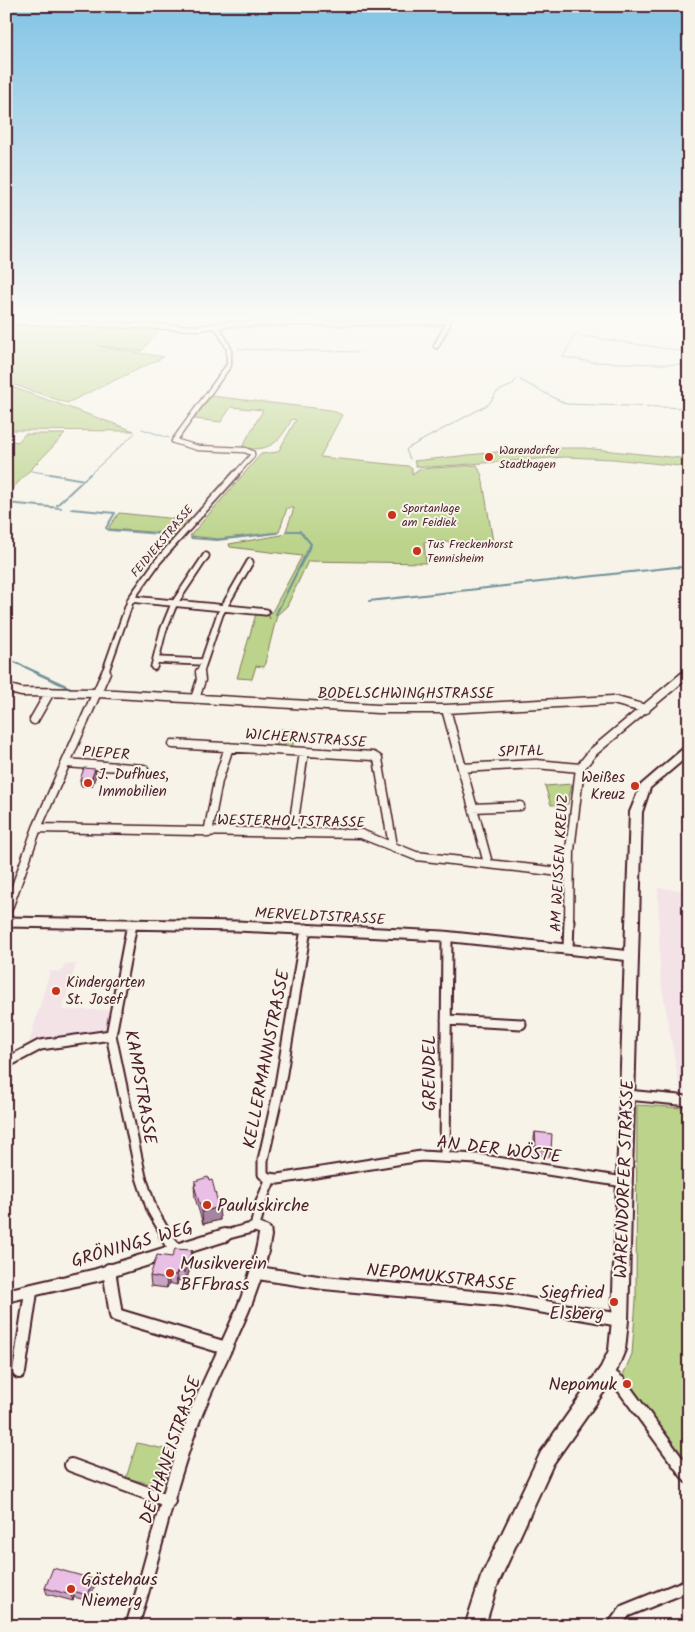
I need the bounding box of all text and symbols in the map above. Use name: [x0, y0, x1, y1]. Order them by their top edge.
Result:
place label: Warendorfer Stadthagen: [499, 441, 560, 474]
marker: Warendorfer Stadthagen: [483, 451, 495, 463]
place label: Sportanlage am Feidiek: [402, 499, 460, 532]
street label: FEIDIEKSTRASSE: [126, 500, 199, 582]
marker: Sportanlage am Feidiek: [386, 509, 398, 521]
place label: Tus Freckenhorst Tennisheim: [427, 535, 513, 568]
marker: Tus Freckenhorst Tennisheim: [411, 545, 423, 557]
street label: BODELSCHWINGHSTRASSE: [318, 682, 496, 706]
street label: WICHERNSTRASSE: [244, 723, 369, 755]
street label: SPITAL: [498, 739, 544, 765]
street label: PIEPER: [82, 740, 131, 768]
place label: J. Dufhues, Immobilien: [98, 763, 169, 804]
place label: Weißes Kreuz: [581, 766, 626, 807]
marker: J. Dufhues, Immobilien: [82, 777, 94, 789]
marker: Weißes Kreuz: [629, 780, 641, 792]
street label: AM WEISSEN KREUZ: [544, 794, 576, 932]
street label: WESTERHOLTSTRASSE: [217, 809, 366, 835]
street label: MERVELDTSTRASSE: [254, 902, 387, 932]
street label: KELLERMANNSTRASSE: [236, 967, 299, 1151]
place label: Kindergarten St. Josef: [66, 971, 145, 1012]
marker: Kindergarten St. Josef: [50, 985, 62, 997]
street label: KAMPSTRASSE: [115, 1028, 164, 1147]
street label: GRENDEL: [416, 1035, 445, 1111]
street label: WARENDORFER STRASSE: [608, 1078, 643, 1279]
street label: AN DER WÖSTE: [435, 1128, 563, 1173]
place label: Pauluskirche: [217, 1192, 309, 1221]
marker: Pauluskirche: [201, 1199, 213, 1211]
street label: GRÖNINGS WEG: [68, 1214, 197, 1277]
place label: Musikverein BFFbrass: [180, 1250, 267, 1300]
street label: NEPOMUKSTRASSE: [365, 1256, 517, 1301]
marker: Musikverein BFFbrass: [164, 1267, 176, 1279]
place label: Siegfried Elsberg: [539, 1279, 605, 1329]
marker: Siegfried Elsberg: [608, 1296, 620, 1308]
place label: Nepomuk: [549, 1371, 618, 1400]
street label: DECHANEISTRASSE: [133, 1372, 210, 1528]
marker: Nepomuk: [621, 1378, 633, 1390]
place label: Gästehaus Niemerg: [81, 1566, 158, 1616]
marker: Gästehaus Niemerg: [65, 1583, 77, 1595]

